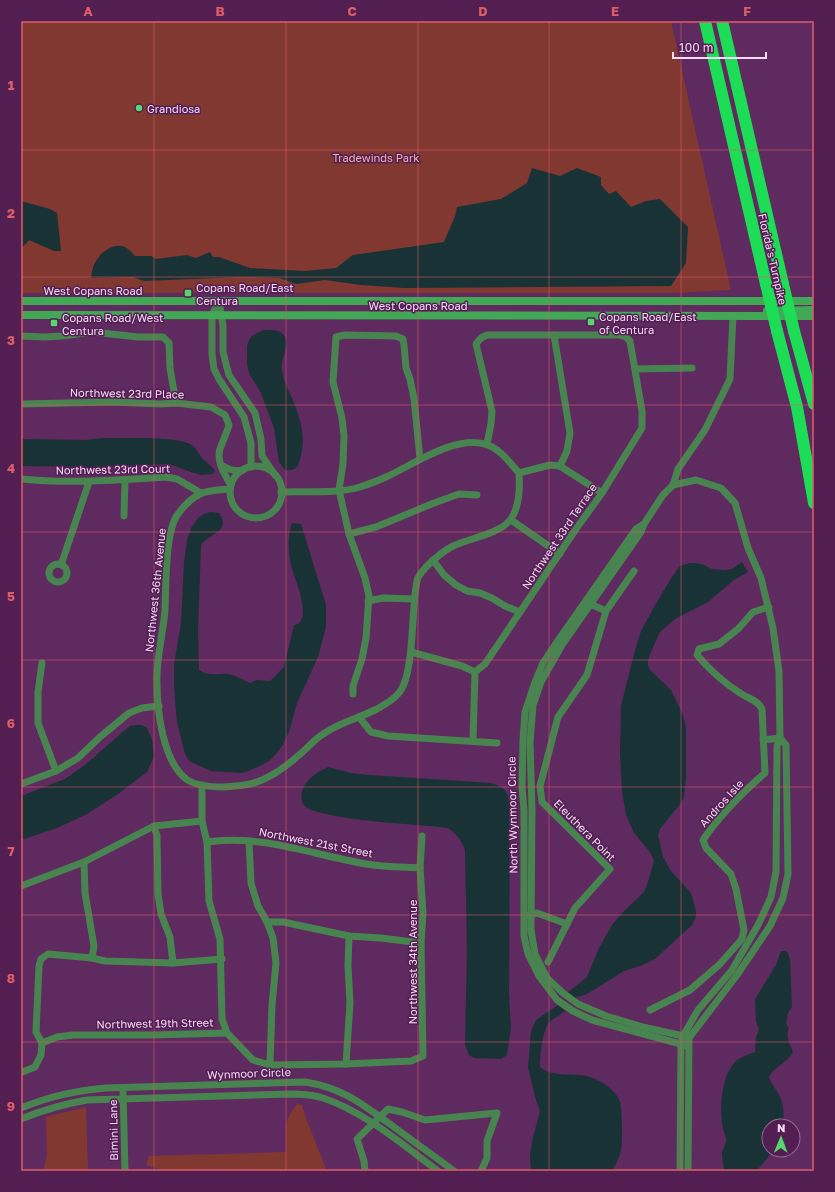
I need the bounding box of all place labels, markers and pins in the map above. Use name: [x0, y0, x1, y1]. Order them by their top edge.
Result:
place label: Grandiosa: [147, 102, 200, 115]
marker: Grandiosa: [134, 103, 144, 113]
place label: Copans Road/East Centura: [196, 281, 294, 307]
marker: Copans Road/East Centura: [183, 288, 193, 298]
place label: Copans Road/East of Centura: [599, 310, 697, 336]
place label: Copans Road/West Centura: [62, 311, 163, 337]
marker: Copans Road/East of Centura: [586, 317, 596, 327]
marker: Copans Road/West Centura: [49, 318, 59, 328]

